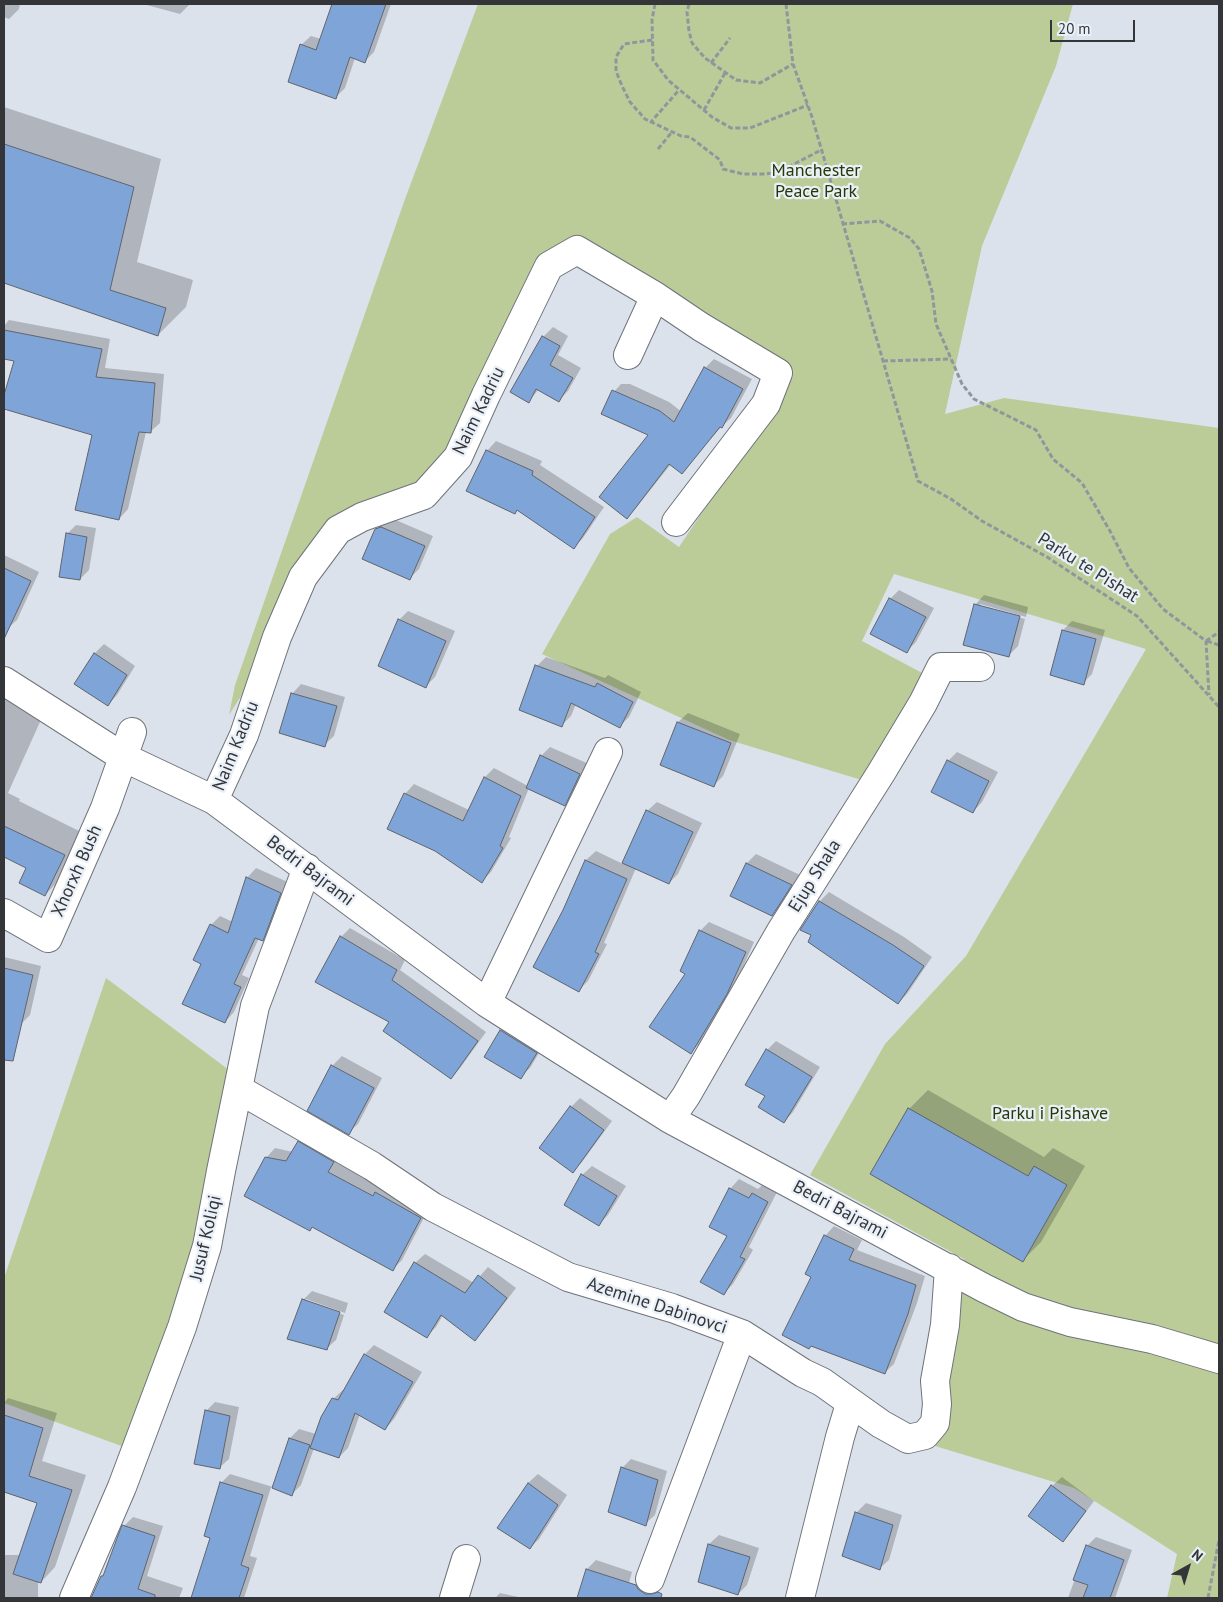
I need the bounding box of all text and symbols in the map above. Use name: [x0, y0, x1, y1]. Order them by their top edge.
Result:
scale bar: [1053, 10, 1138, 42]
text: 20 m: [1058, 19, 1091, 38]
park label: Manchester Peace Park: [772, 160, 860, 202]
street label: Naim Kadriu: [448, 364, 510, 458]
street label: Parku te Pishat: [1034, 528, 1142, 608]
street label: Naim Kadriu: [208, 698, 264, 794]
street label: Xhorxh Bush: [47, 822, 107, 920]
street label: Bedri Bajrami: [262, 831, 358, 911]
street label: Ejup Shala: [784, 836, 846, 916]
park label: Parku i Pishave: [992, 1103, 1108, 1125]
street label: Bedri Bajrami: [789, 1176, 891, 1244]
street label: Jusuf Koliqi: [186, 1193, 226, 1283]
street label: Azemine Dabinovci: [584, 1273, 730, 1339]
north arrow: [1163, 1542, 1213, 1592]
text: N: [1188, 1545, 1207, 1565]

